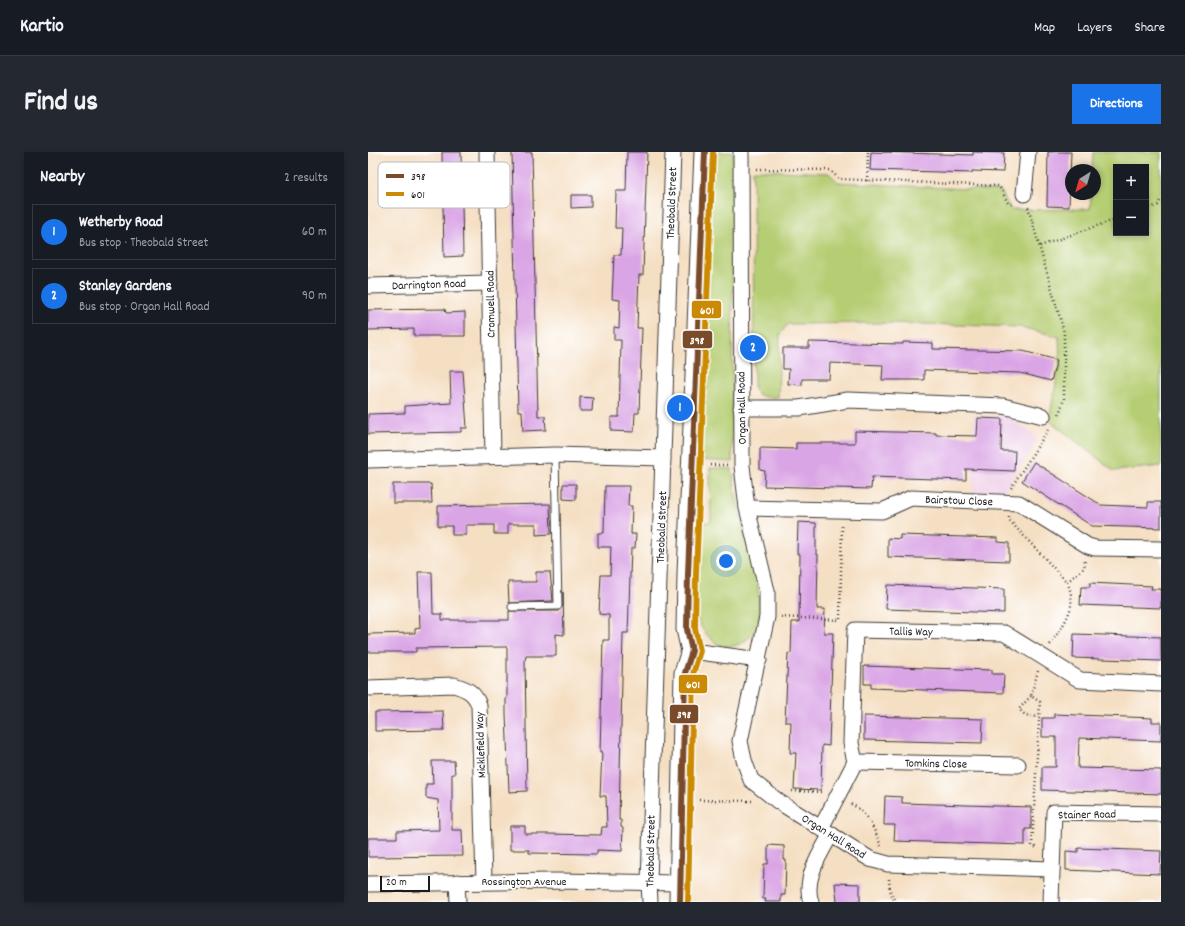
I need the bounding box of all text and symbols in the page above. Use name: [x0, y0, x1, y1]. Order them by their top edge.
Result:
text: Kartio: [20, 14, 64, 41]
text: Map: [1034, 18, 1055, 38]
text: Layers: [1077, 18, 1112, 38]
text: Share: [1134, 18, 1165, 38]
text: Find us: [24, 84, 98, 124]
button: Directions: [1072, 84, 1161, 124]
legend: [378, 162, 510, 208]
north arrow: [1065, 164, 1101, 200]
map controls: [1113, 164, 1149, 236]
button: +: [1113, 164, 1149, 200]
text: Nearby: [40, 166, 84, 190]
street label: Theobald Street: [663, 166, 682, 239]
text: 2 results: [284, 169, 328, 188]
text: 398: [411, 170, 425, 186]
text: 601: [411, 188, 425, 204]
button: −: [1113, 200, 1149, 236]
text: Wetherby Road: [79, 212, 163, 234]
text: 1: [53, 223, 55, 242]
text: 60 m: [302, 223, 327, 242]
text: Bus stop · Theobald Street: [79, 234, 208, 253]
street label: Cromwell Road: [482, 270, 501, 338]
text: Stanley Gardens: [79, 276, 172, 298]
street label: Darrington Road: [392, 276, 466, 295]
text: 2: [51, 287, 57, 306]
text: 90 m: [302, 287, 327, 306]
text: Bus stop · Organ Hall Road: [79, 298, 209, 317]
line badge: 601: [691, 300, 722, 319]
text: 601: [700, 304, 714, 320]
line badge: 398: [682, 330, 713, 349]
pin: 2: [740, 333, 766, 363]
text: 398: [690, 334, 705, 350]
street label: Organ Hall Road: [733, 371, 752, 445]
pin: 1: [667, 393, 693, 423]
street label: Theobald Street: [653, 490, 672, 563]
street label: Bairstow Close: [925, 492, 993, 511]
your location: [716, 551, 736, 571]
street label: Tallis Way: [889, 624, 934, 641]
line badge: 601: [678, 674, 708, 694]
text: 601: [686, 678, 700, 694]
line badge: 398: [669, 704, 699, 724]
text: 398: [677, 708, 692, 724]
street label: Micklefield Way: [472, 710, 491, 778]
street label: Tomkins Close: [905, 755, 967, 774]
street label: Stainer Road: [1058, 806, 1116, 825]
street label: Organ Hall Road: [798, 811, 869, 864]
street label: Theobald Street: [642, 814, 661, 887]
scale bar: [380, 874, 430, 893]
street label: Rossington Avenue: [481, 874, 567, 891]
text: 20 m: [386, 875, 407, 891]

